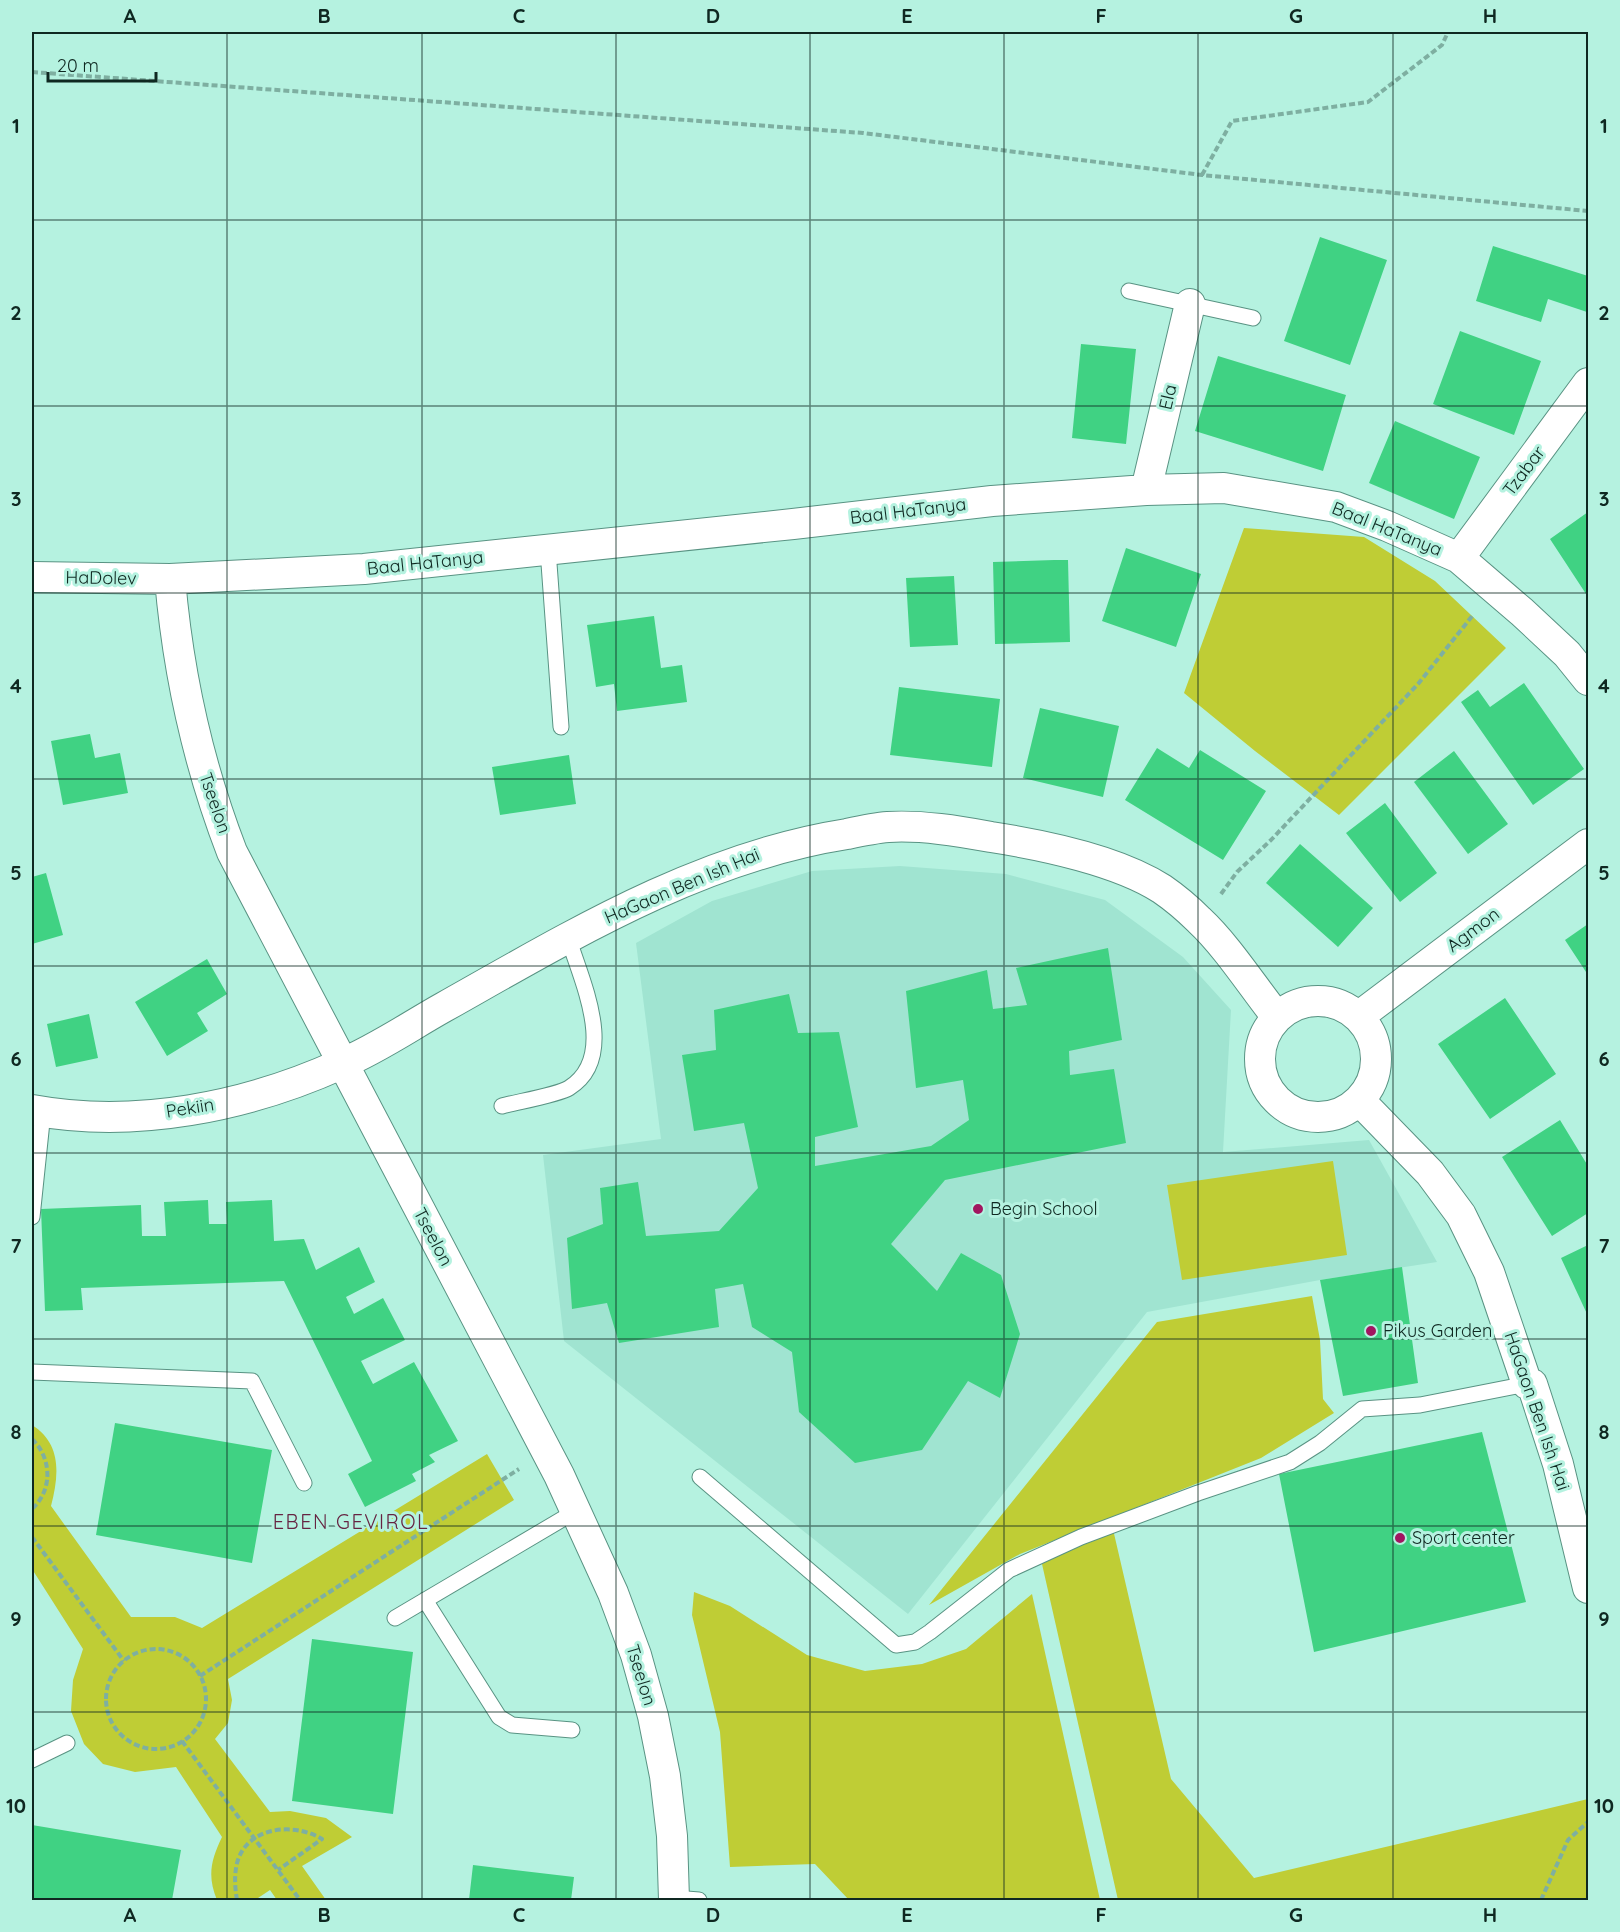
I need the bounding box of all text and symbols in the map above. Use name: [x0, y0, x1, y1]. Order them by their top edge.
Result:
text: A: [124, 3, 137, 28]
text: B: [317, 3, 331, 28]
text: C: [513, 3, 526, 28]
text: D: [706, 3, 720, 28]
text: E: [901, 3, 913, 28]
text: F: [1095, 3, 1107, 28]
text: G: [1289, 3, 1303, 28]
text: H: [1483, 3, 1497, 28]
scale bar: [48, 45, 156, 83]
text: 20 m: [57, 54, 99, 77]
text: 1: [12, 113, 20, 138]
text: 1: [1600, 113, 1608, 138]
text: 2: [10, 300, 22, 325]
text: 2: [1598, 300, 1610, 325]
street label: Ela: [1153, 382, 1182, 412]
street label: Tzabar: [1497, 441, 1550, 500]
text: 3: [11, 486, 21, 511]
text: 3: [1599, 486, 1609, 511]
street label: Baal HaTanya: [849, 492, 967, 529]
street label: Baal HaTanya: [1329, 496, 1446, 561]
street label: Baal HaTanya: [366, 545, 484, 580]
street label: HaDolev: [65, 565, 137, 590]
text: 4: [10, 673, 22, 698]
text: 4: [1598, 673, 1610, 698]
street label: Tseelon: [194, 769, 237, 836]
street label: HaGaon Ben Ish Hai: [601, 842, 763, 929]
text: 5: [10, 860, 22, 885]
text: 5: [1598, 860, 1610, 885]
street label: Agmon: [1442, 902, 1504, 957]
text: 6: [10, 1046, 22, 1071]
text: 6: [1598, 1046, 1610, 1071]
street label: Pekiin: [164, 1092, 216, 1123]
place label: Begin School: [990, 1197, 1098, 1220]
marker: Begin School: [971, 1202, 985, 1216]
street label: Tseelon: [409, 1204, 458, 1270]
text: 7: [11, 1233, 22, 1258]
text: 7: [1599, 1233, 1610, 1258]
place label: Pikus Garden: [1383, 1319, 1492, 1342]
marker: Pikus Garden: [1364, 1324, 1378, 1338]
street label: HaGaon Ben Ish Hai: [1500, 1328, 1575, 1493]
text: 8: [11, 1419, 22, 1444]
text: 8: [1599, 1419, 1610, 1444]
district label: EBEN GEVIROL: [273, 1509, 429, 1534]
place label: Sport center: [1412, 1526, 1515, 1549]
marker: Sport center: [1393, 1531, 1407, 1545]
text: 9: [10, 1606, 22, 1631]
text: 9: [1598, 1606, 1610, 1631]
street label: Tseelon: [621, 1641, 662, 1708]
text: 10: [6, 1793, 26, 1818]
text: 10: [1594, 1793, 1614, 1818]
text: A: [124, 1902, 137, 1927]
text: B: [317, 1902, 331, 1927]
text: C: [513, 1902, 526, 1927]
text: D: [706, 1902, 720, 1927]
text: E: [901, 1902, 913, 1927]
text: F: [1095, 1902, 1107, 1927]
text: G: [1289, 1902, 1303, 1927]
text: H: [1483, 1902, 1497, 1927]

